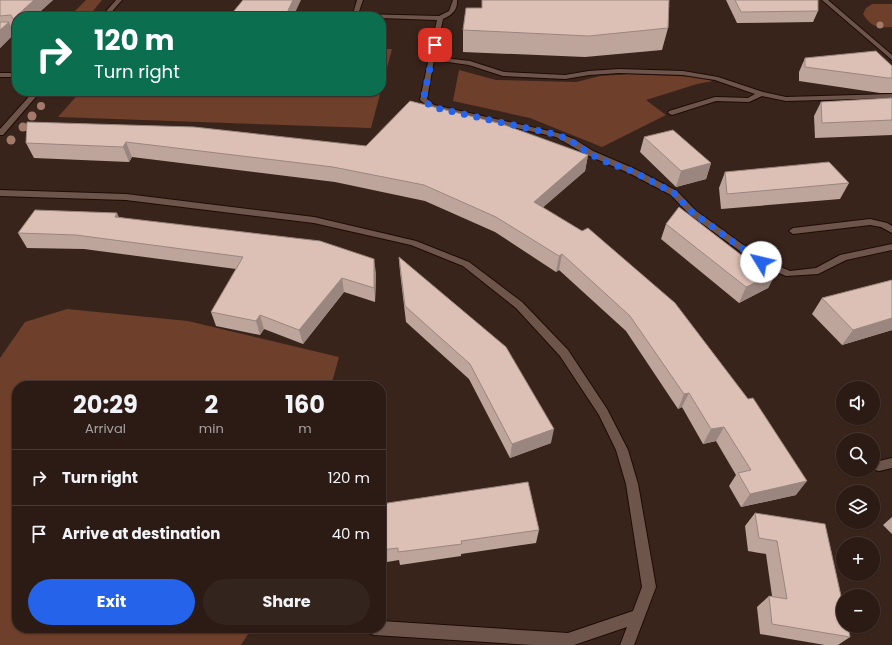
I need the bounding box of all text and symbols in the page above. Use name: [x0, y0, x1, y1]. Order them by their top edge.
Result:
text: 120 m: [94, 21, 174, 60]
icon: right: [28, 28, 80, 80]
pin: [418, 28, 452, 62]
icon: arrive: [424, 34, 446, 56]
text: Turn right: [94, 59, 180, 84]
position arrow: [740, 241, 782, 283]
map controls: [836, 381, 880, 633]
button: sound: [836, 381, 880, 425]
text: 20:29: [73, 388, 138, 421]
text: 2: [204, 388, 218, 421]
text: 160: [285, 388, 325, 421]
text: Arrival: [85, 419, 126, 438]
text: min: [199, 419, 224, 438]
text: m: [298, 419, 312, 438]
button: search: [836, 433, 880, 477]
icon: right: [28, 467, 50, 489]
text: Turn right: [62, 467, 138, 488]
text: 120 m: [328, 467, 370, 488]
button: layers: [836, 485, 880, 529]
icon: arrive: [28, 523, 50, 545]
text: Arrive at destination: [62, 523, 220, 544]
text: 40 m: [332, 523, 370, 544]
button: +: [836, 537, 880, 581]
button: Exit: [28, 579, 195, 625]
button: Share: [203, 579, 370, 625]
button: −: [836, 589, 880, 633]

